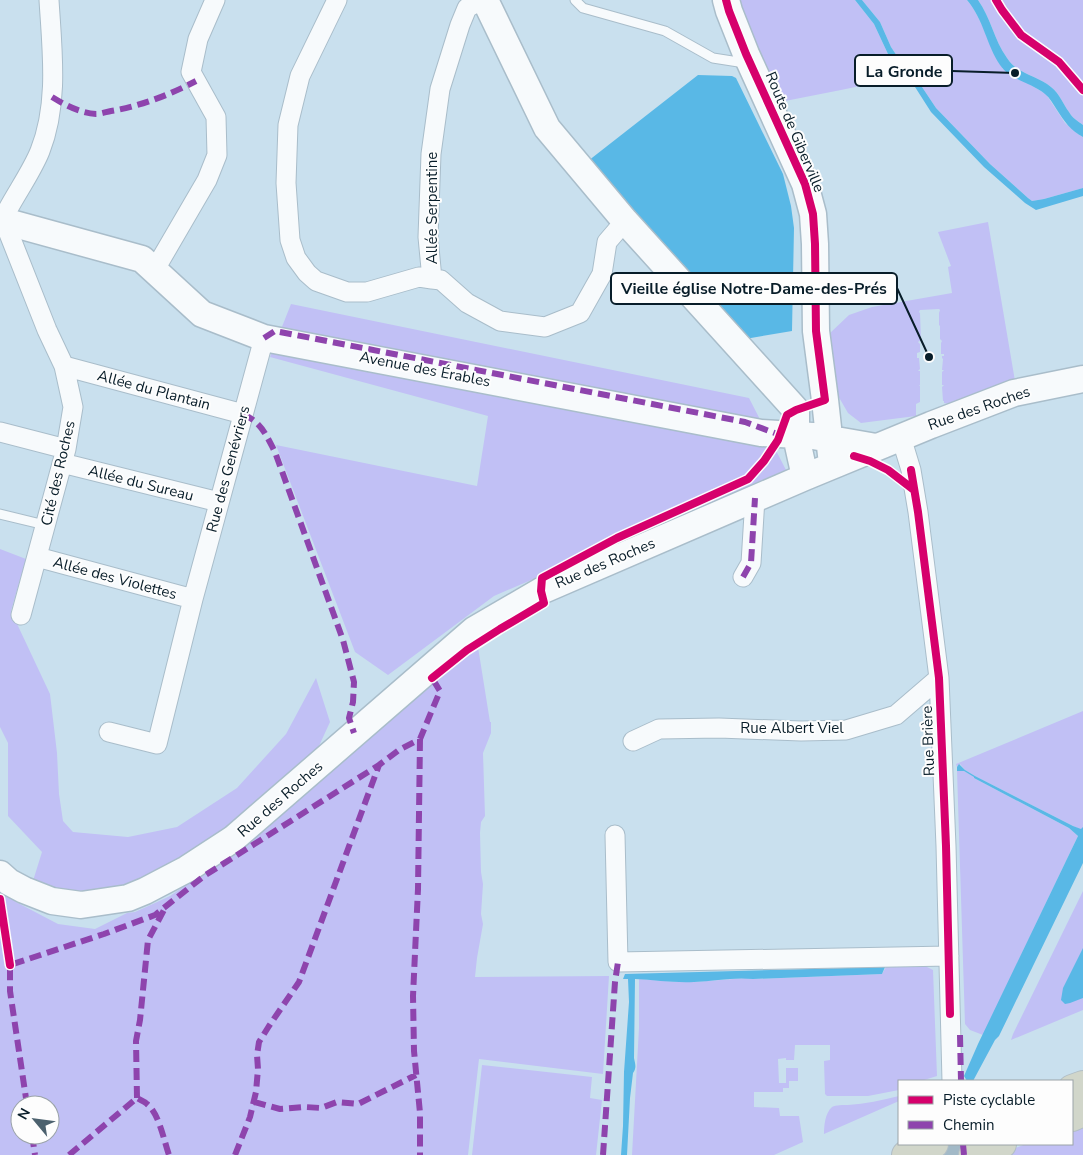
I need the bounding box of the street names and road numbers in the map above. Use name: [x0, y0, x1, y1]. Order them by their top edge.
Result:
street label: Route de Giberville: [761, 69, 829, 195]
street label: Allée Serpentine: [422, 152, 442, 264]
street label: Avenue des Érables: [358, 346, 492, 392]
street label: Allée du Plantain: [95, 365, 213, 415]
street label: Rue des Roches: [925, 381, 1033, 435]
street label: Rue des Genévriers: [201, 403, 255, 535]
street label: Cité des Roches: [36, 418, 80, 528]
street label: Allée du Sureau: [86, 460, 196, 506]
street label: Rue des Roches: [552, 533, 658, 593]
street label: Allée des Violettes: [51, 552, 179, 604]
street label: Rue Brière: [917, 705, 939, 777]
street label: Rue Albert Viel: [740, 718, 844, 738]
street label: Rue des Roches: [233, 756, 327, 842]

